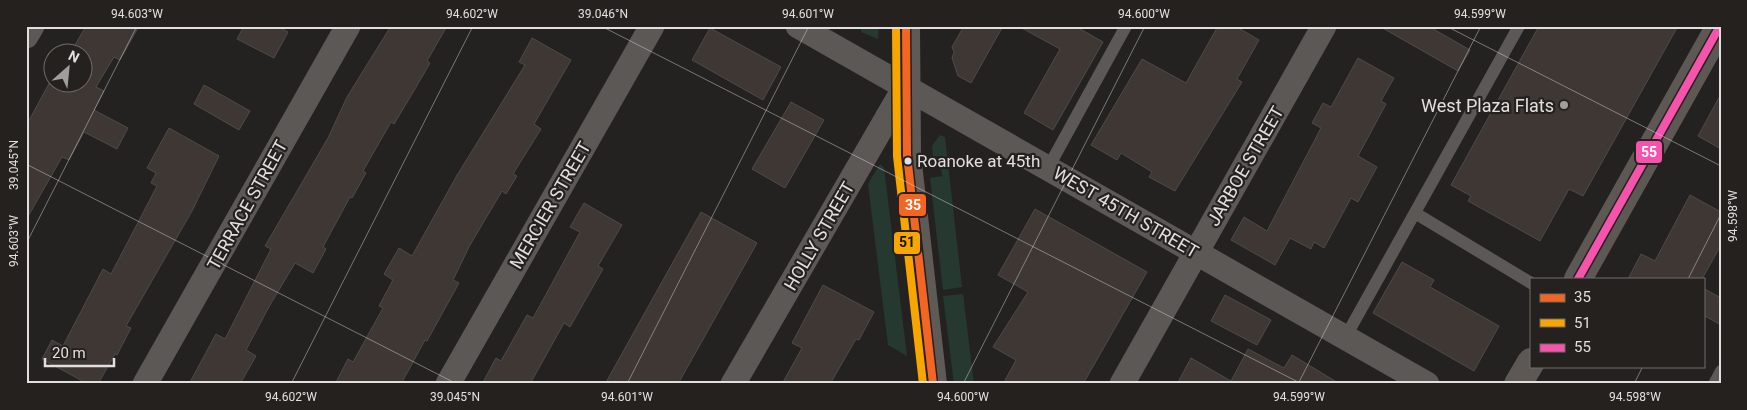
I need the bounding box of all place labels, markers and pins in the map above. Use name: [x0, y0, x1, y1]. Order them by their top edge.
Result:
place label: West Plaza Flats: [1421, 95, 1554, 116]
marker: West Plaza Flats: [1558, 99, 1570, 111]
place label: Roanoke at 45th: [917, 151, 1040, 171]
marker: Roanoke at 45th: [903, 156, 913, 166]

